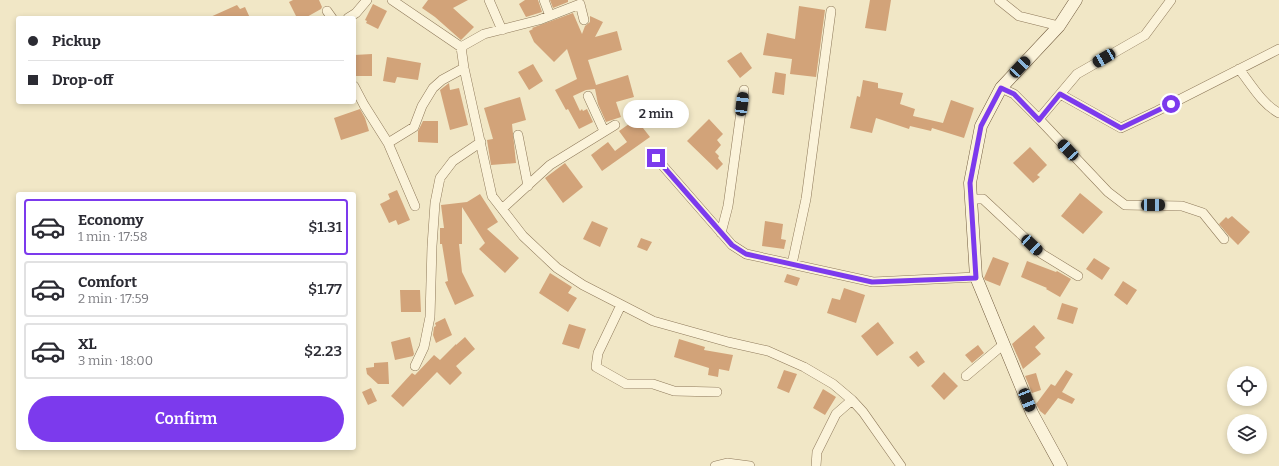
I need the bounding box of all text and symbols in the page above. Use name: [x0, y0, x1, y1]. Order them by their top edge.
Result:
text: Pickup: [52, 32, 101, 50]
car: [1091, 47, 1117, 69]
car: [1007, 54, 1033, 80]
text: Drop-off: [52, 71, 113, 89]
car: [735, 91, 749, 117]
route start: [1162, 95, 1180, 113]
callout: 2 min: [623, 100, 689, 128]
text: 2 min: [639, 106, 673, 121]
car: [1055, 137, 1081, 163]
route end: [647, 149, 665, 167]
car: [1141, 199, 1165, 211]
icon: car: [30, 209, 66, 245]
text: Economy: [78, 211, 144, 229]
text: $1.31: [308, 218, 342, 236]
text: 1 min · 17:58: [78, 229, 148, 244]
car: [1019, 232, 1045, 258]
icon: car: [30, 271, 66, 307]
text: Comfort: [78, 273, 137, 291]
text: $1.77: [308, 280, 342, 298]
text: 2 min · 17:59: [78, 291, 149, 306]
icon: car: [30, 333, 66, 369]
text: XL: [78, 335, 97, 353]
text: $2.23: [304, 342, 342, 360]
text: 3 min · 18:00: [78, 353, 153, 368]
map controls: [1227, 366, 1267, 454]
button: locate: [1227, 366, 1267, 406]
car: [1017, 387, 1037, 413]
button: Confirm: [28, 396, 344, 442]
button: layers: [1227, 414, 1267, 454]

